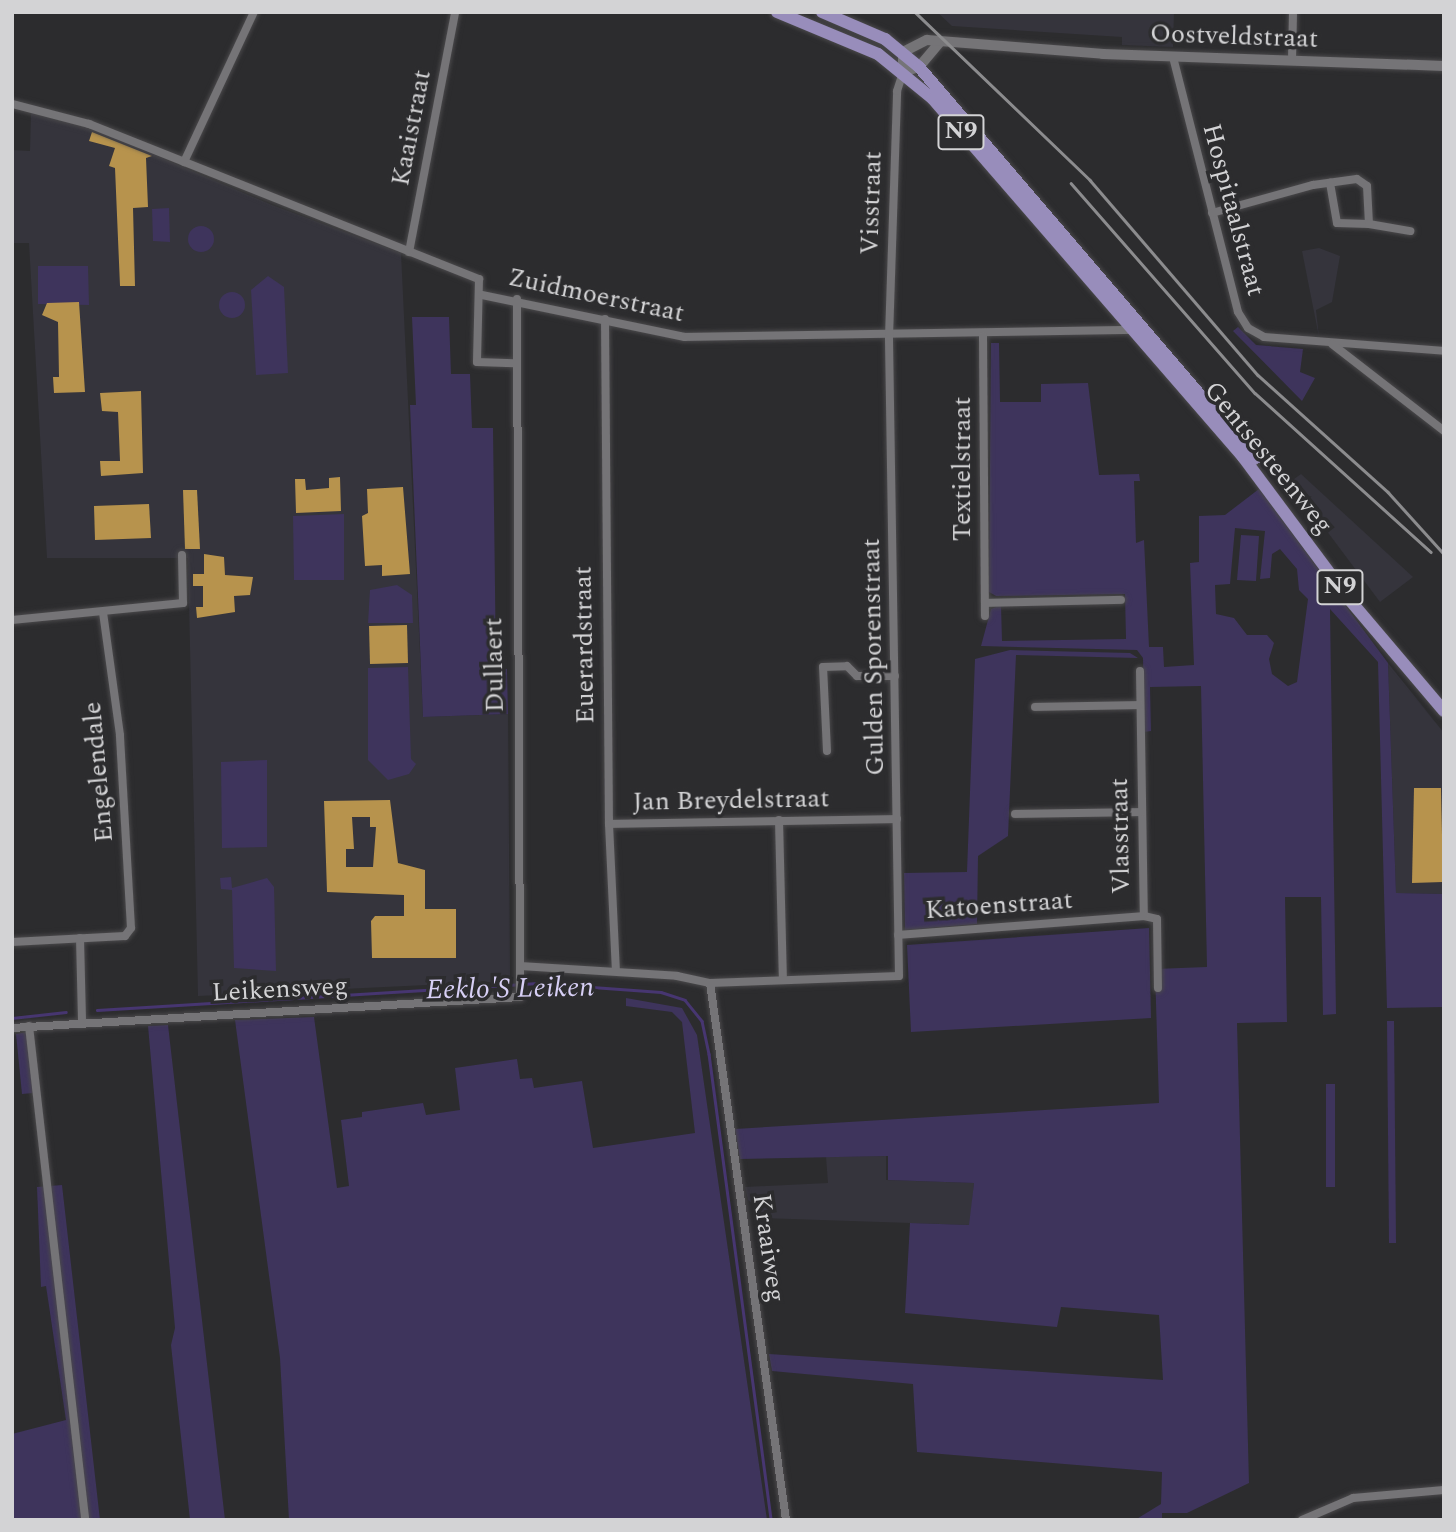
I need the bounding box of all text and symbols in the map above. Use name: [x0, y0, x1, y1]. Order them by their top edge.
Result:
street label: Oostveldstraat: [1149, 18, 1319, 56]
street label: Kaaistraat: [385, 67, 439, 189]
road number: N9: [936, 112, 986, 152]
street label: Hospitaalstraat: [1195, 120, 1271, 300]
street label: Visstraat: [855, 150, 889, 256]
street label: Zuidmoerstraat: [505, 262, 687, 330]
street label: Gentsesteenweg: [1197, 375, 1339, 541]
street label: Textielstraat: [947, 397, 979, 541]
street label: Gulden Sporenstraat: [856, 538, 892, 776]
street label: Euerardstraat: [568, 566, 602, 724]
road number: N9: [1316, 566, 1364, 608]
street label: Dullaert: [479, 617, 511, 713]
street label: Engelendale: [77, 700, 121, 844]
street label: Vlasstraat: [1104, 778, 1138, 894]
street label: Jan Breydelstraat: [632, 784, 830, 818]
street label: Katoenstraat: [924, 885, 1074, 927]
street label: Leikensweg: [211, 971, 349, 1009]
water label: Eeklo'S Leiken: [426, 971, 594, 1007]
street label: Kraaiweg: [745, 1192, 791, 1304]

